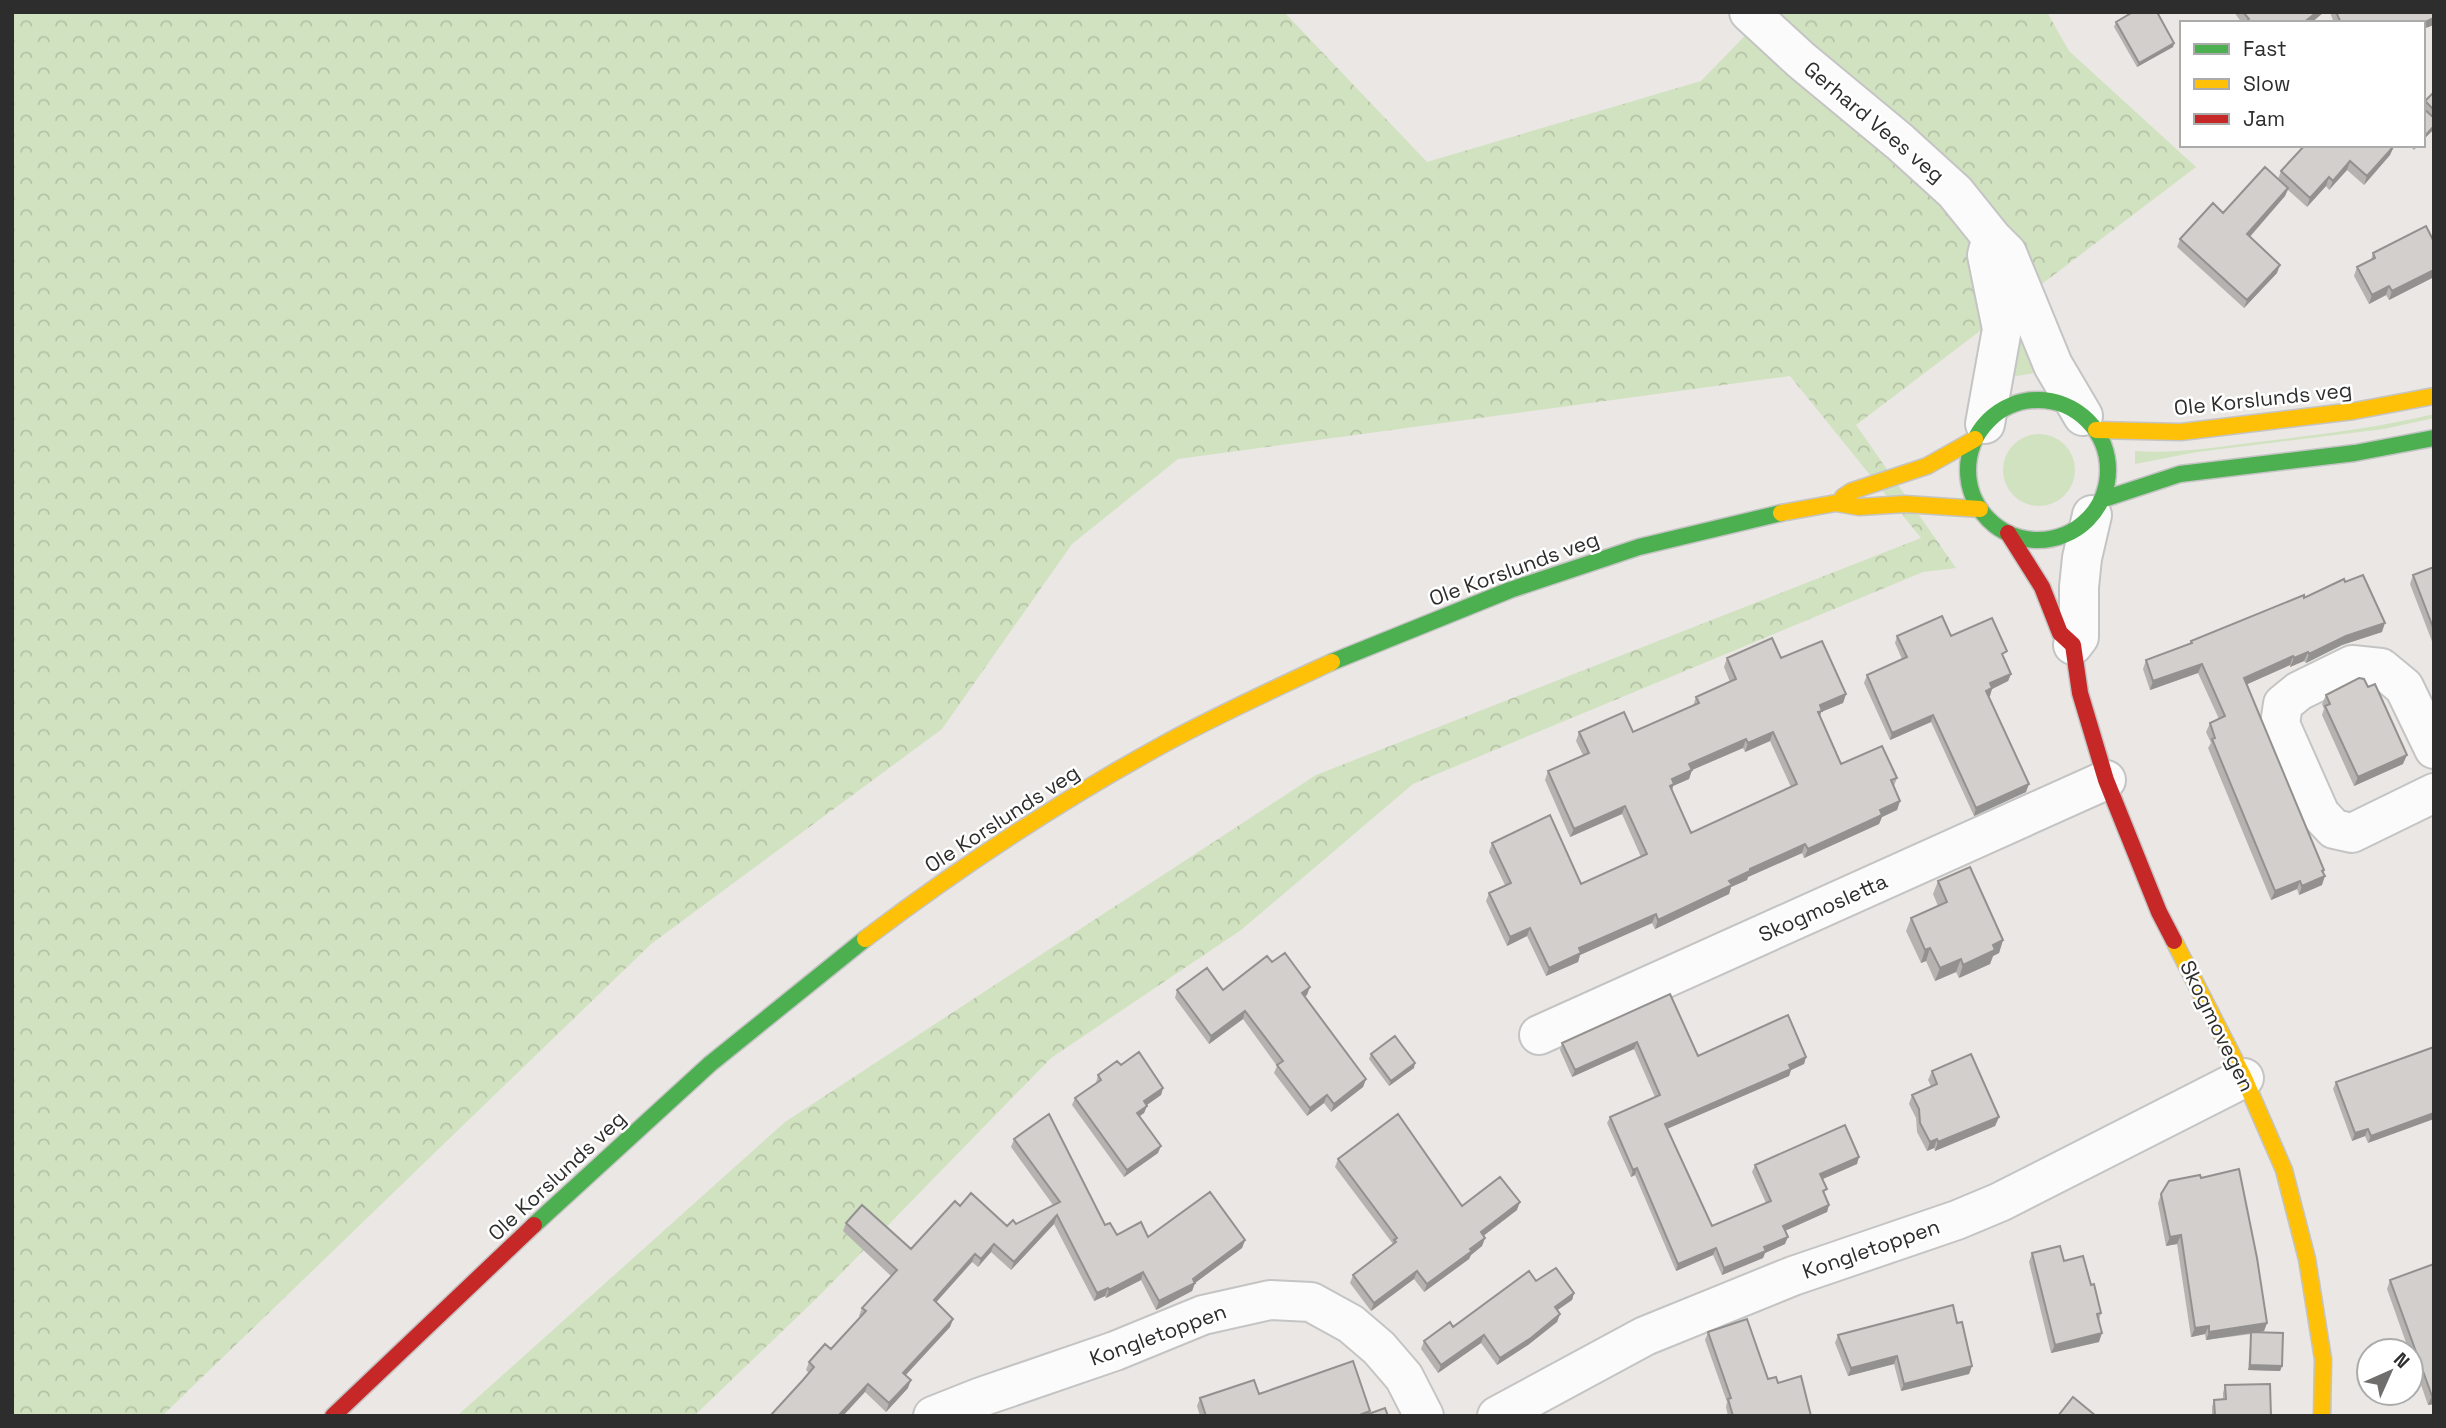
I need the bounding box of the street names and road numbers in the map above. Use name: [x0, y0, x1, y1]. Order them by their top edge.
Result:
street label: Gerhard Vees veg: [1798, 55, 1950, 188]
street label: Ole Korslunds veg: [2173, 376, 2353, 421]
street label: Ole Korslunds veg: [1425, 525, 1602, 612]
street label: Ole Korslunds veg: [919, 759, 1084, 879]
street label: Skogmosletta: [1754, 867, 1891, 948]
street label: Skogmovegen: [2174, 956, 2261, 1096]
street label: Ole Korslunds veg: [482, 1105, 631, 1246]
street label: Kongletoppen: [1799, 1212, 1943, 1285]
street label: Kongletoppen: [1086, 1297, 1230, 1372]

